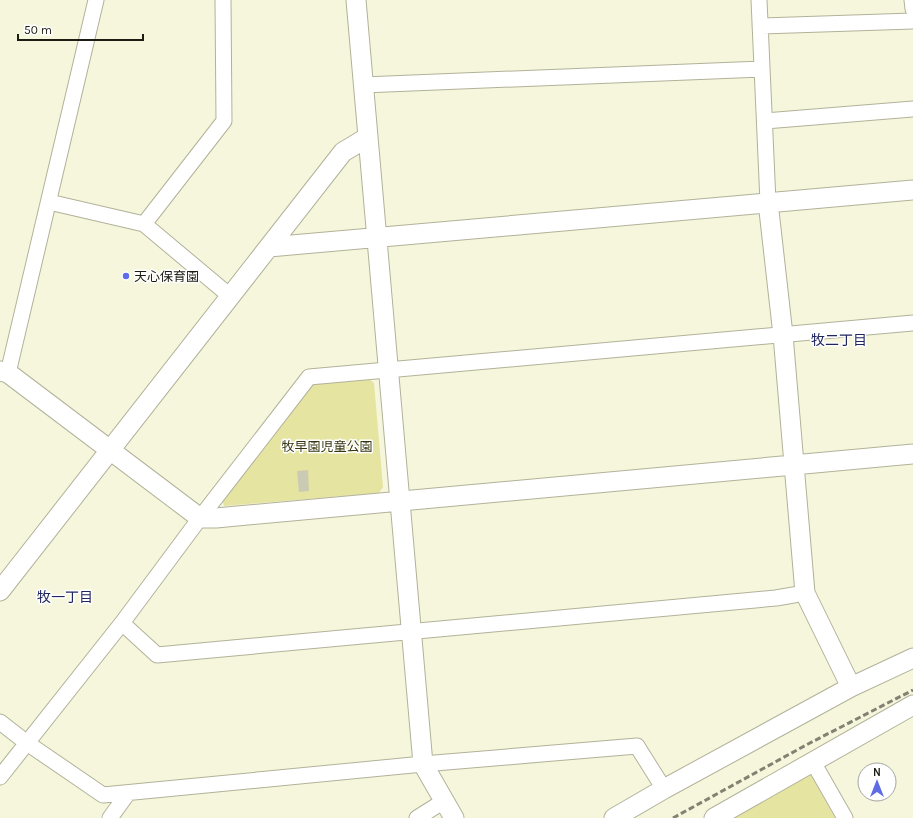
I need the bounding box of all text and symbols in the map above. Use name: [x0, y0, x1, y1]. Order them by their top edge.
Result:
scale bar: [18, 16, 143, 42]
text: 50 m: [24, 23, 52, 37]
place label: 天心保育園: [134, 269, 199, 284]
marker: 天心保育園: [121, 271, 131, 281]
district label: 牧二丁目: [811, 332, 867, 349]
park label: 牧早園児童公園: [281, 439, 373, 454]
district label: 牧一丁目: [37, 589, 93, 606]
north arrow: [857, 762, 897, 802]
text: N: [873, 766, 881, 779]

